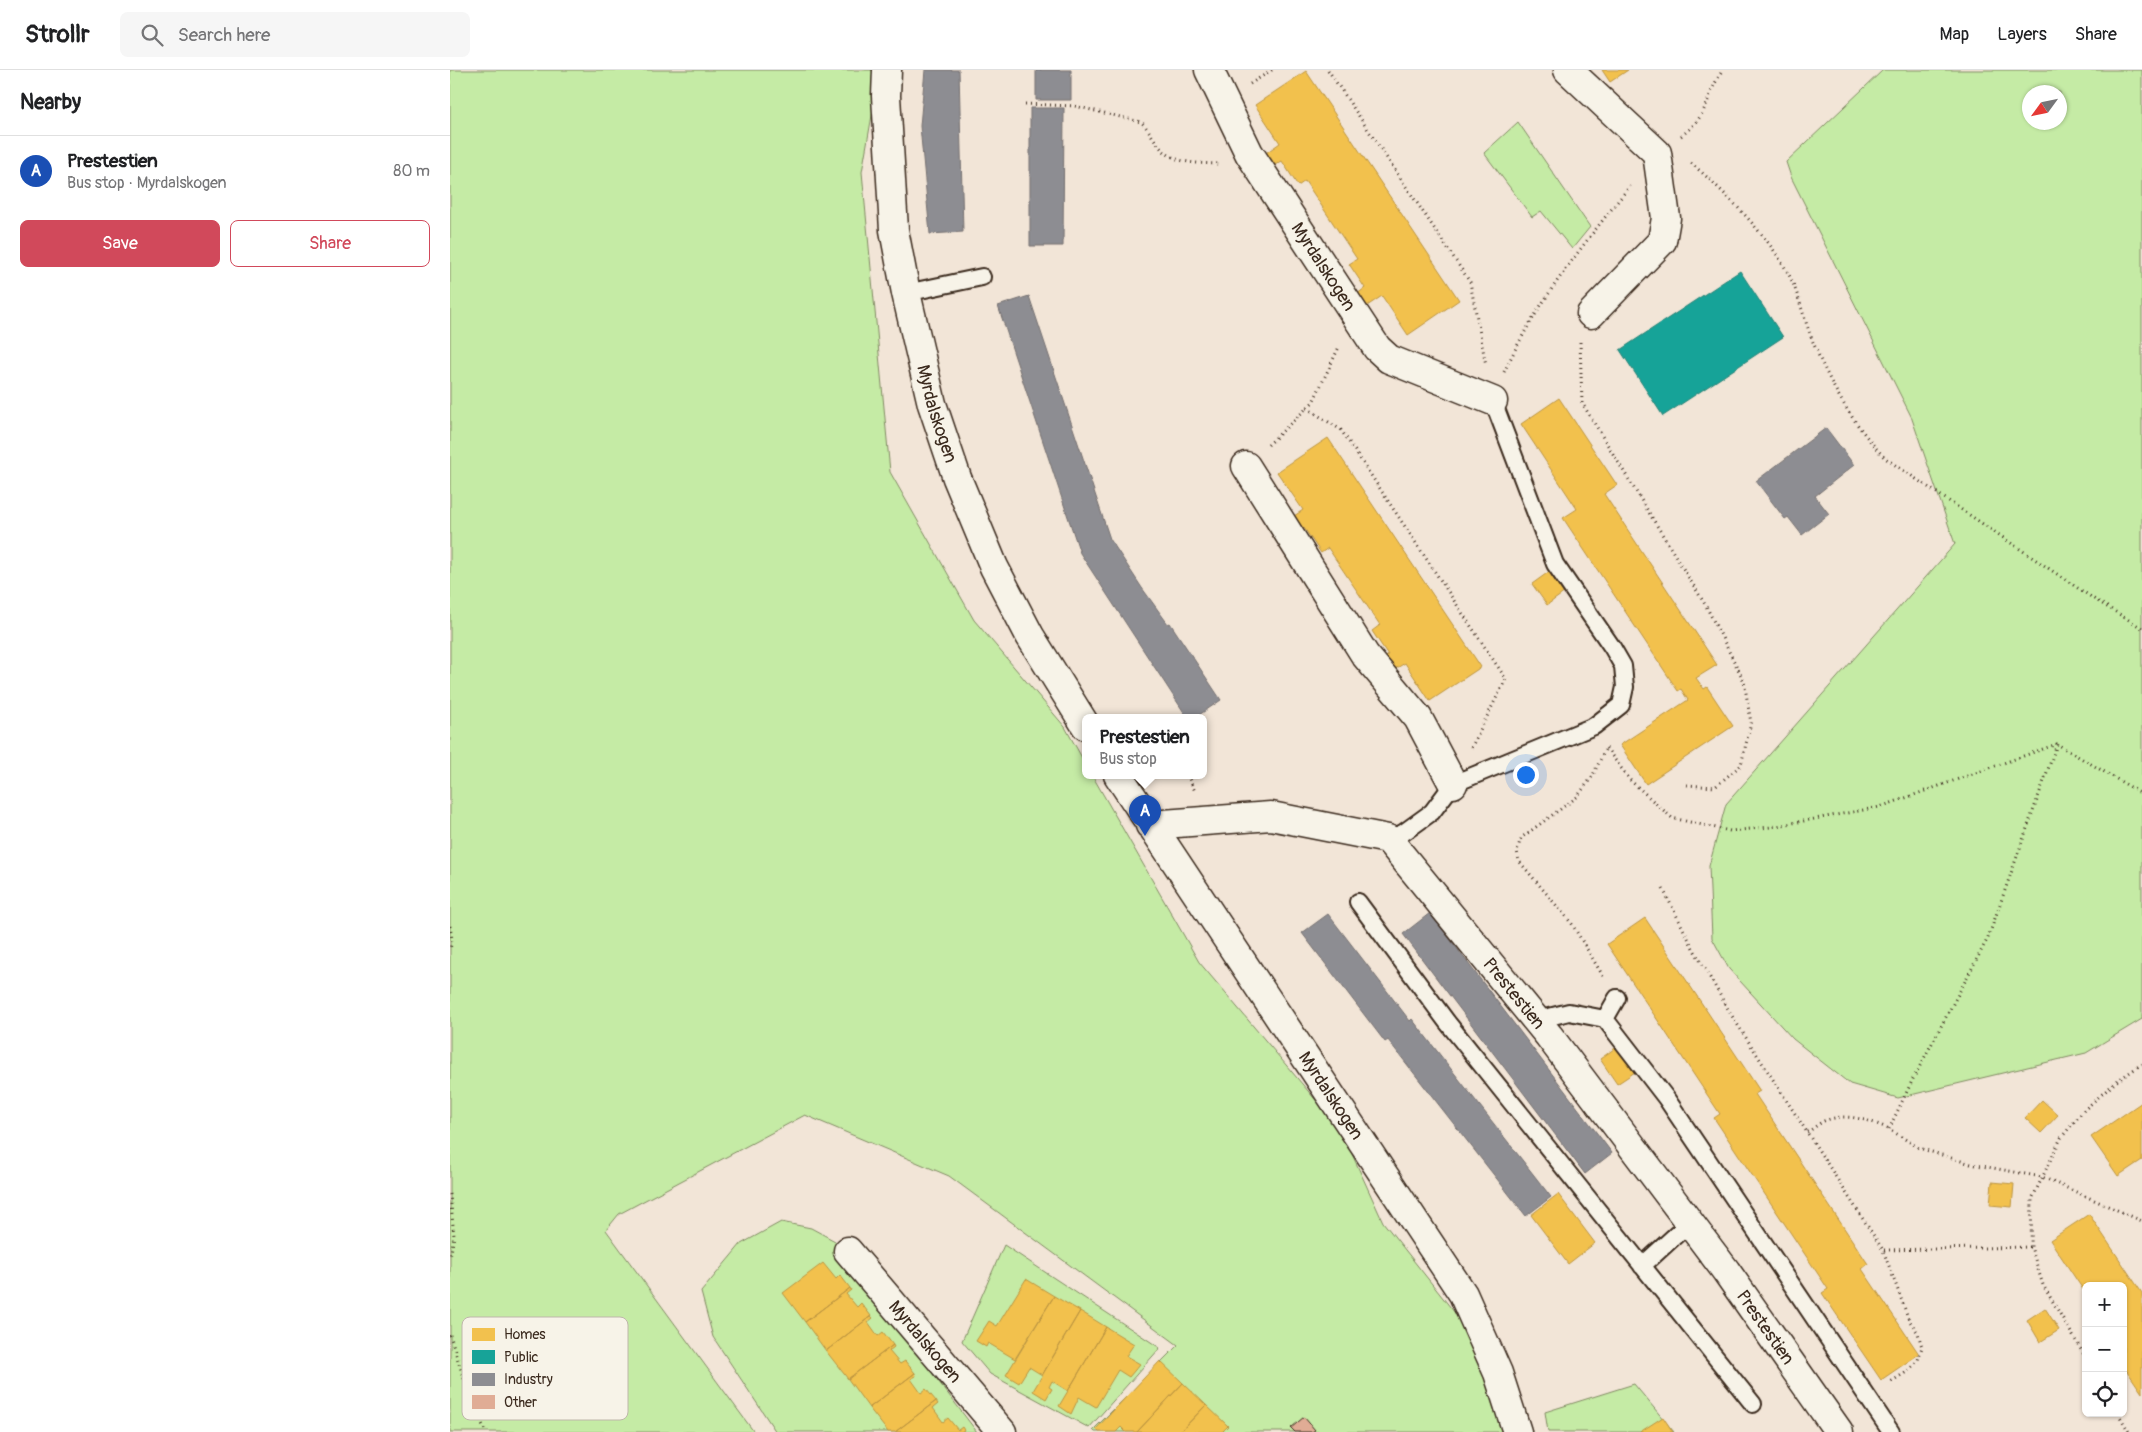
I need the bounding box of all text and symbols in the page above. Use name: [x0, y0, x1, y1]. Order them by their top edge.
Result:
search box: [120, 12, 470, 57]
text: Strollr: [25, 20, 90, 49]
icon: search: [138, 21, 166, 49]
text: Search here: [178, 23, 270, 47]
text: Map: [1940, 23, 1969, 46]
text: Layers: [1997, 23, 2047, 46]
text: Share: [2075, 23, 2117, 46]
north arrow: [2022, 85, 2067, 130]
text: Nearby: [20, 89, 81, 116]
text: Prestestien: [67, 149, 158, 173]
text: A: [31, 161, 41, 181]
text: 80 m: [393, 161, 430, 181]
text: Bus stop · Myrdalskogen: [67, 173, 227, 193]
street label: Myrdalskogen: [1286, 218, 1361, 315]
button: Save: [20, 220, 220, 267]
button: Share: [230, 220, 430, 267]
street label: Myrdalskogen: [911, 363, 962, 466]
popup: [1082, 714, 1207, 779]
text: Prestestien: [1099, 725, 1190, 749]
text: Bus stop: [1099, 749, 1157, 769]
your location: [1513, 762, 1539, 788]
pin: A: [1129, 795, 1161, 836]
street label: Prestestien: [1478, 953, 1550, 1034]
street label: Myrdalskogen: [1293, 1047, 1368, 1144]
map controls: [2082, 1282, 2127, 1417]
button: +: [2082, 1282, 2127, 1327]
street label: Prestestien: [1731, 1286, 1799, 1369]
street label: Myrdalskogen: [883, 1296, 966, 1388]
legend: [462, 1317, 628, 1420]
text: Homes: [504, 1326, 546, 1343]
button: −: [2082, 1327, 2127, 1372]
text: Public: [504, 1349, 539, 1366]
text: Industry: [504, 1371, 553, 1388]
button: locate: [2082, 1372, 2127, 1417]
text: Other: [504, 1394, 537, 1411]

